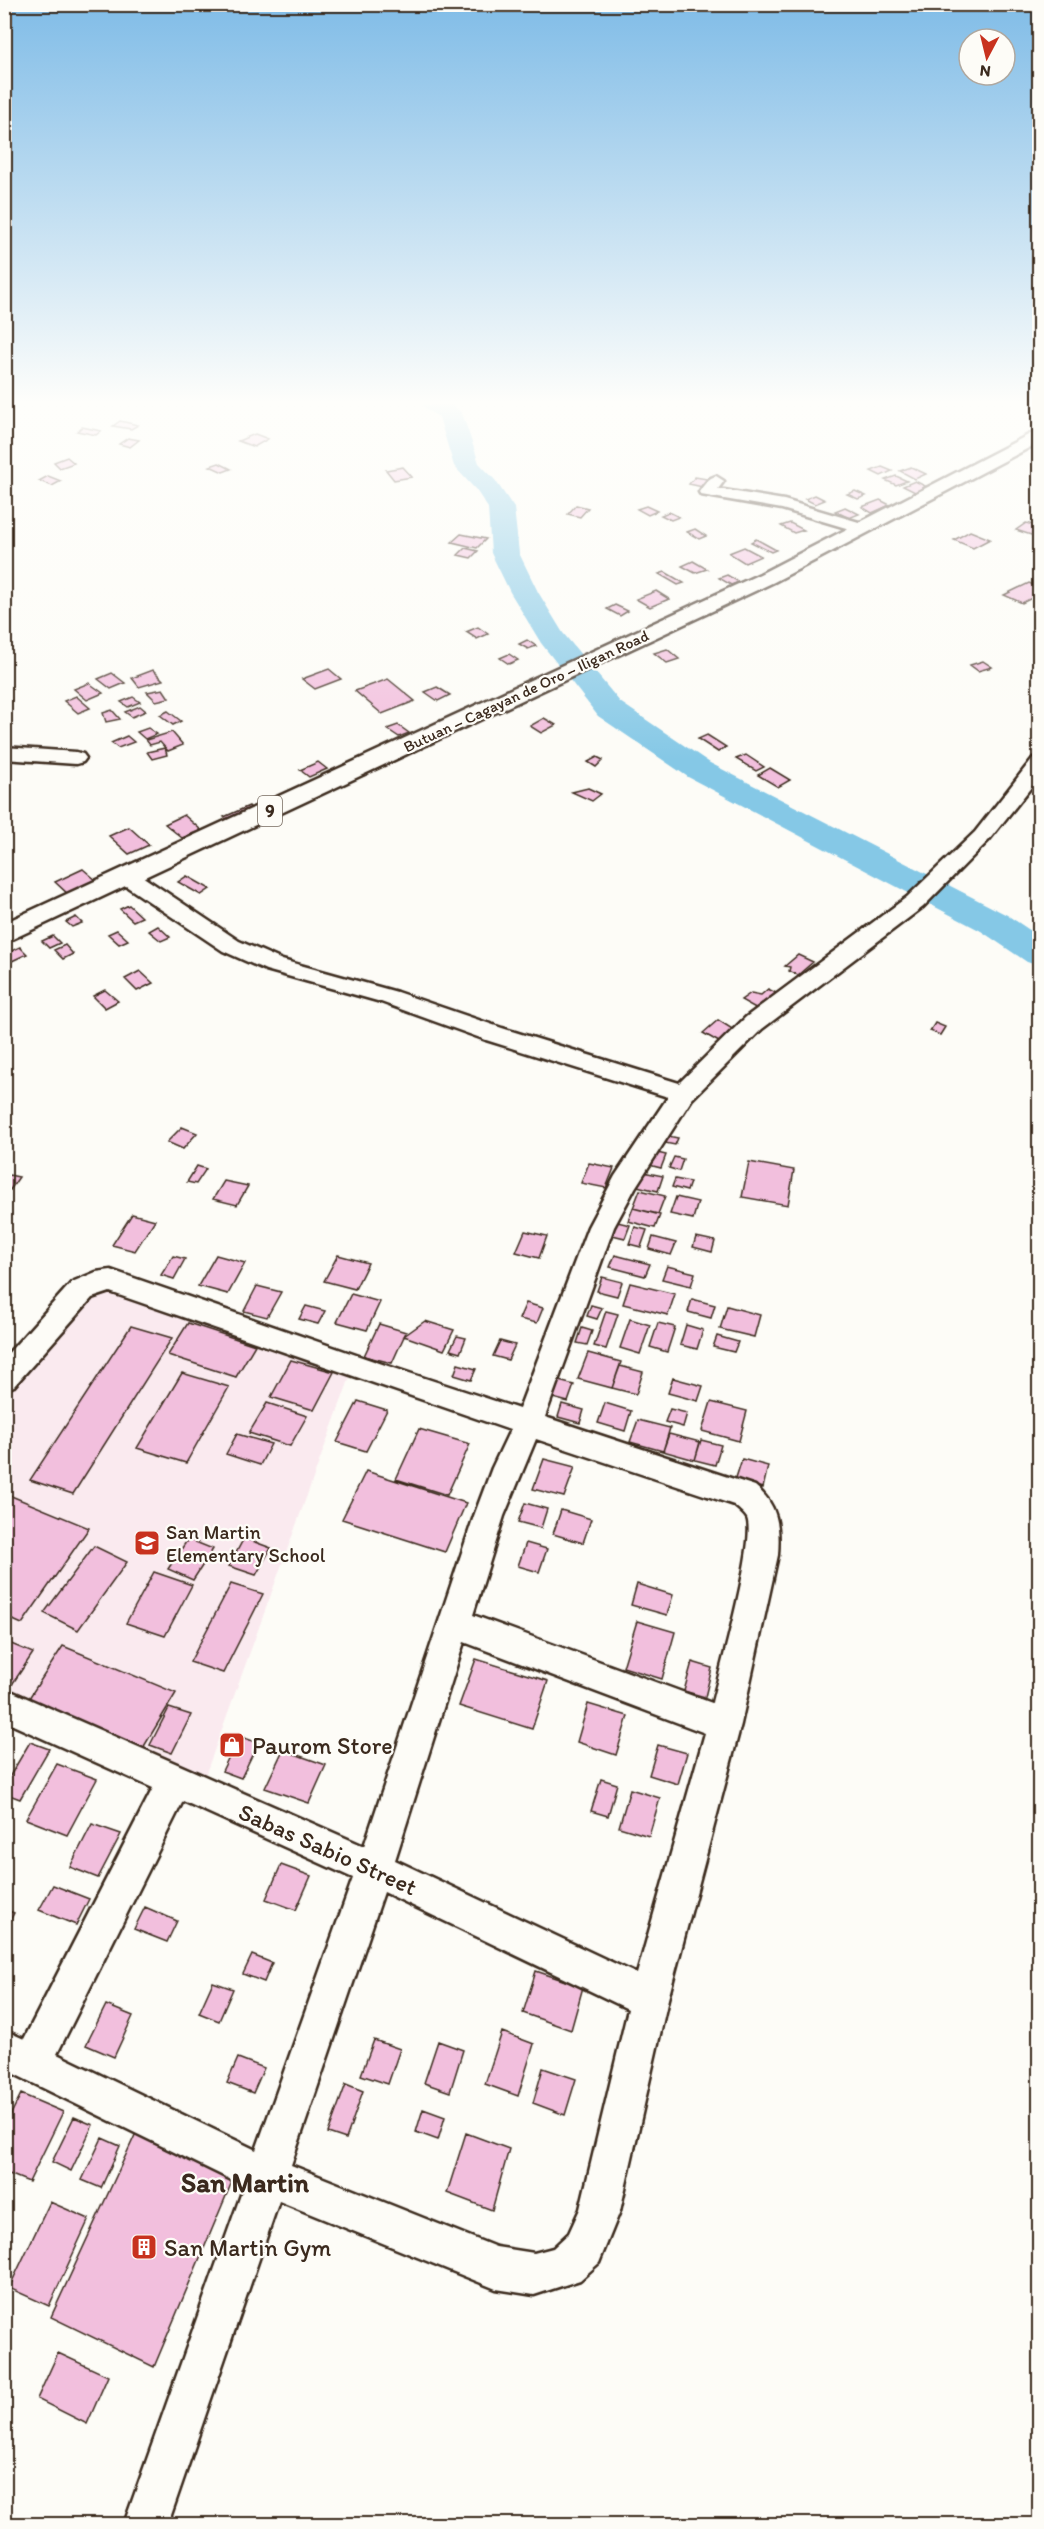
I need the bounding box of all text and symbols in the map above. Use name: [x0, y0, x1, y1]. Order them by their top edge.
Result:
north arrow: [957, 27, 1017, 87]
text: N: [979, 61, 992, 81]
street label: Butuan – Cagayan de Oro – Iligan Road: [400, 626, 652, 756]
road number: 9: [258, 796, 282, 826]
place label: San Martin Elementary School: [166, 1520, 326, 1567]
school or university icon: San Martin Elementary School: [132, 1528, 162, 1558]
shop icon: Paurom Store: [217, 1730, 247, 1760]
place label: Paurom Store: [252, 1731, 393, 1760]
street label: Sabas Sabio Street: [234, 1797, 422, 1901]
district label: San Martin: [181, 2166, 310, 2199]
building icon: San Martin Gym: [129, 2232, 159, 2262]
place label: San Martin Gym: [164, 2233, 331, 2262]

